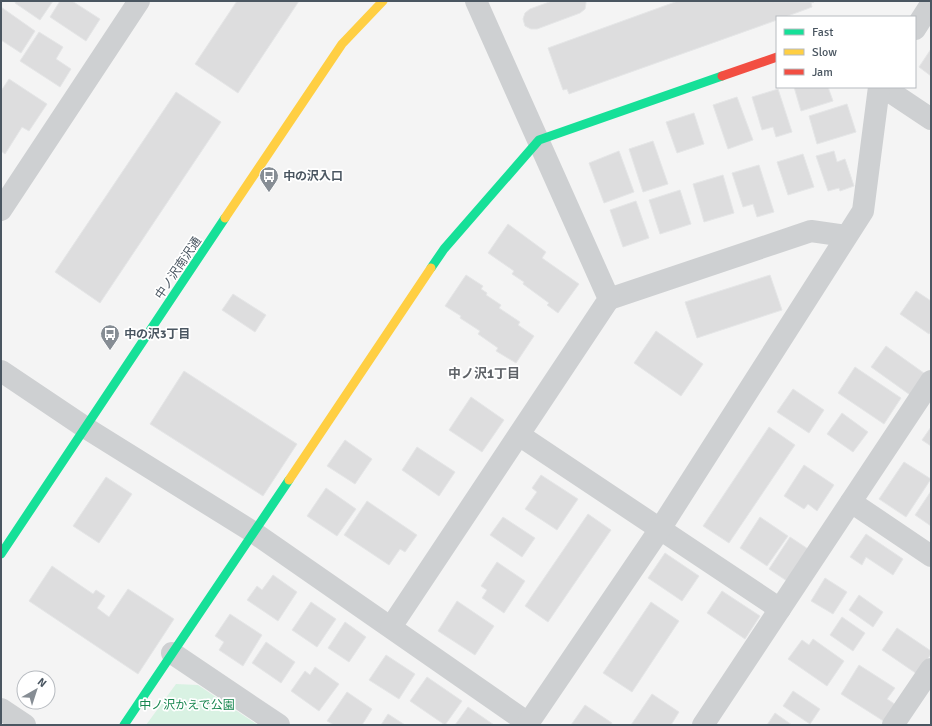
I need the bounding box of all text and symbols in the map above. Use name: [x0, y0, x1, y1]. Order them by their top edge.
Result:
legend: [776, 16, 916, 88]
text: Fast: [812, 25, 833, 40]
text: Slow: [812, 45, 837, 60]
text: Jam: [812, 65, 833, 80]
bus stop icon: 中の沢入口: [258, 165, 280, 193]
place label: 中の沢入口: [283, 169, 343, 184]
street label: 中ノ沢南沢通: [152, 234, 205, 302]
bus stop icon: 中の沢3丁目: [99, 323, 121, 351]
place label: 中の沢3丁目: [124, 327, 190, 342]
district label: 中ノ沢1丁目: [448, 366, 520, 382]
north arrow: [16, 670, 56, 710]
text: N: [35, 675, 49, 690]
park label: 中ノ沢かえで公園: [139, 698, 235, 713]

